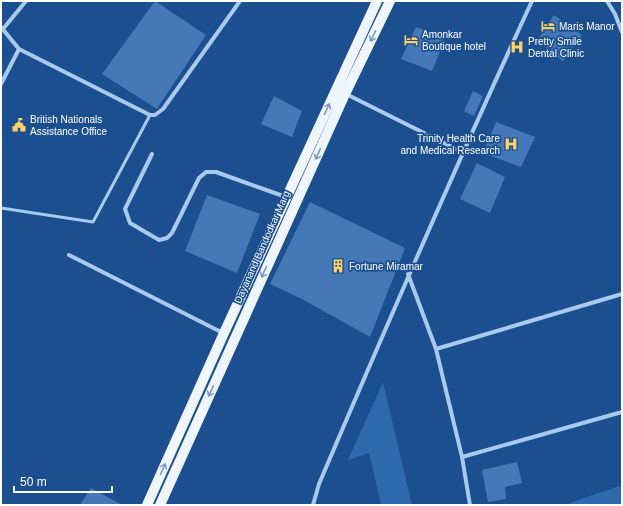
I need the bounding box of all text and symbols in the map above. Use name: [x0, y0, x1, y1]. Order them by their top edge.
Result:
hotel icon: Maris Manor: [540, 18, 556, 34]
place label: Maris Manor: [559, 21, 615, 32]
place label: Amonkar Boutique hotel: [422, 29, 486, 52]
one-way arrow: [369, 30, 376, 42]
hotel icon: Amonkar Boutique hotel: [403, 32, 419, 48]
place label: Pretty Smile Dental Clinic: [528, 36, 584, 59]
hospital icon: Pretty Smile Dental Clinic: [509, 39, 525, 55]
one-way arrow: [324, 103, 331, 115]
place label: British Nationals Assistance Office: [30, 114, 108, 137]
public building icon: British Nationals Assistance Office: [11, 117, 27, 133]
place label: Trinity Health Care and Medical Research: [401, 133, 500, 156]
hospital icon: Trinity Health Care and Medical Research: [503, 136, 519, 152]
one-way arrow: [314, 148, 321, 160]
street label: Dayanand Bandodkar Marg: [232, 189, 292, 305]
building icon: Fortune Miramar: [330, 258, 346, 274]
place label: Fortune Miramar: [349, 261, 424, 272]
one-way arrow: [260, 266, 268, 278]
one-way arrow: [207, 385, 214, 397]
one-way arrow: [160, 464, 167, 476]
scale bar: [14, 468, 112, 494]
text: 50 m: [20, 475, 47, 489]

